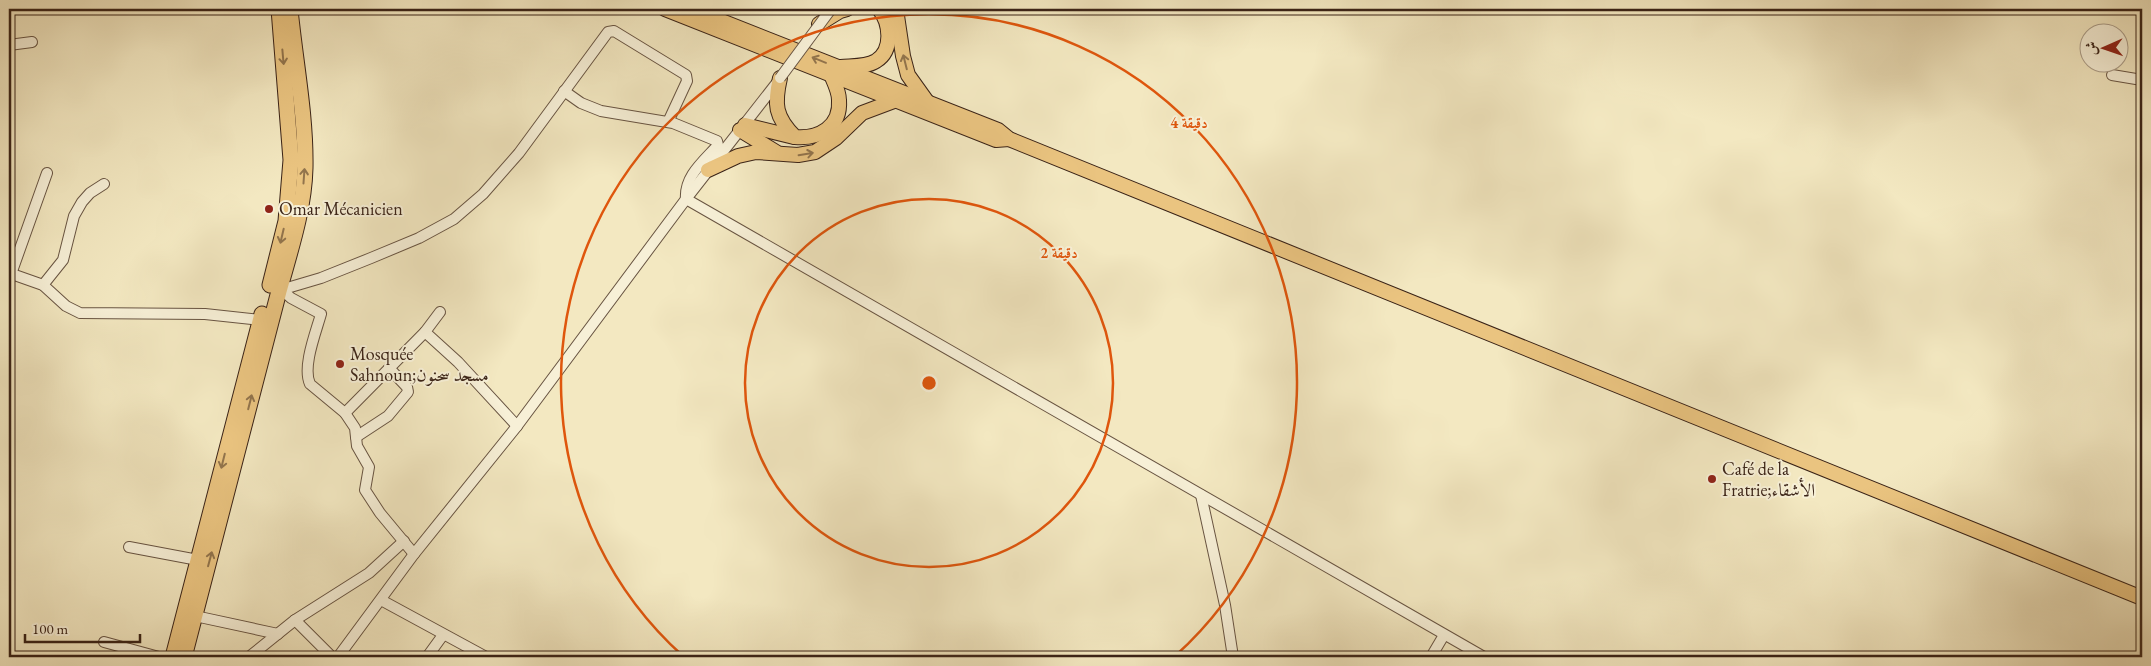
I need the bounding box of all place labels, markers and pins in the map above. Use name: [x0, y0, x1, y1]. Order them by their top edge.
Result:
place label: Omar Mécanicien: [279, 197, 403, 220]
marker: Omar Mécanicien: [263, 203, 275, 215]
place label: Mosquée Sahnoun;مسجد سحنون: [350, 342, 489, 386]
marker: Mosquée Sahnoun;مسجد سحنون: [334, 358, 346, 370]
centre of rings: [920, 374, 938, 392]
place label: Café de la Fratrie;الأشقاء: [1722, 457, 1815, 501]
marker: Café de la Fratrie;الأشقاء: [1706, 473, 1718, 485]

